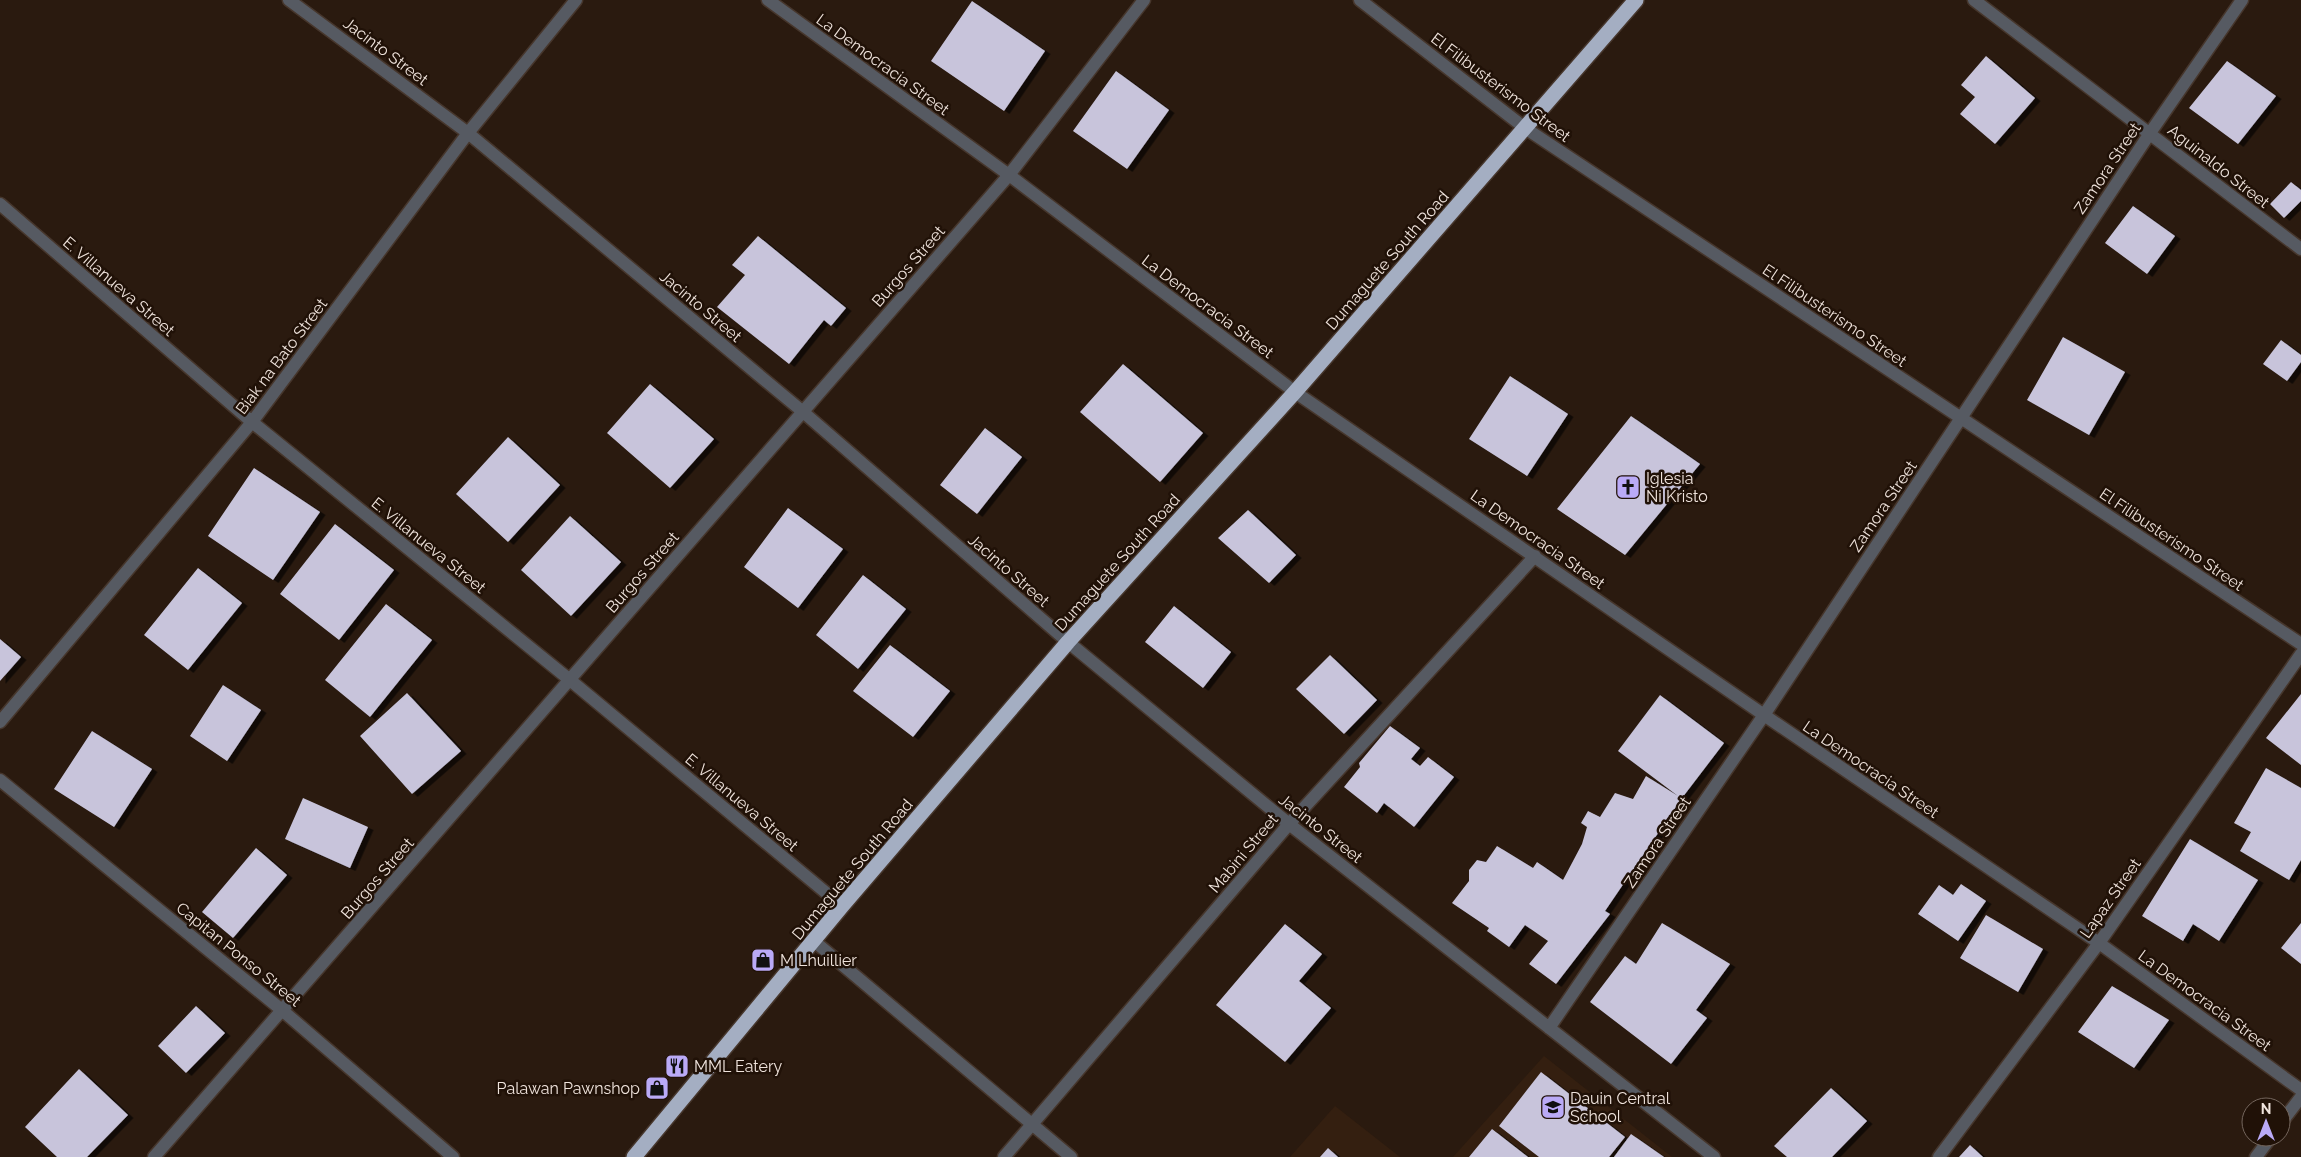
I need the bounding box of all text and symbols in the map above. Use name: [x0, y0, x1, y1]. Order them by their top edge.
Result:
street label: La Democracia Street: [813, 10, 953, 119]
street label: Jacinto Street: [340, 13, 432, 90]
street label: El Filibusterismo Street: [1427, 29, 1575, 146]
street label: Zamora Street: [2070, 119, 2145, 217]
street label: Aguinaldo Street: [2164, 121, 2274, 212]
street label: Dumaguete South Road: [1322, 187, 1453, 334]
street label: Burgos Street: [868, 221, 949, 311]
street label: E. Villanueva Street: [59, 233, 179, 340]
street label: La Democracia Street: [1138, 251, 1278, 362]
street label: El Filibusterismo Street: [1759, 260, 1911, 371]
street label: Jacinto Street: [656, 267, 746, 347]
street label: Biak na Bato Street: [232, 294, 332, 418]
street label: Zamora Street: [1846, 457, 1921, 555]
place label: Iglesia Ni Kristo: [1646, 469, 1708, 506]
church icon: Iglesia Ni Kristo: [1615, 474, 1641, 500]
street label: El Filibusterismo Street: [2096, 484, 2248, 595]
street label: La Democracia Street: [1467, 486, 1609, 593]
street label: Dumaguete South Road: [1051, 490, 1184, 635]
street label: E. Villanueva Street: [368, 493, 490, 598]
street label: Burgos Street: [602, 527, 683, 617]
street label: Jacinto Street: [964, 530, 1053, 611]
street label: La Democracia Street: [1799, 717, 1943, 822]
street label: E. Villanueva Street: [681, 750, 802, 856]
street label: Jacinto Street: [1275, 790, 1367, 867]
street label: Zamora Street: [1620, 793, 1695, 891]
street label: Dumaguete South Road: [788, 795, 917, 943]
street label: Mabini Street: [1205, 809, 1282, 897]
street label: Burgos Street: [337, 833, 418, 923]
street label: Lapaz Street: [2076, 854, 2145, 942]
street label: Capitan Ponso Street: [173, 898, 305, 1011]
street label: La Democracia Street: [2135, 946, 2275, 1055]
shop icon: M Lhuillier: [750, 947, 776, 973]
place label: M Lhuillier: [780, 951, 857, 970]
restaurant icon: MML Eatery: [664, 1053, 690, 1079]
place label: MML Eatery: [694, 1057, 783, 1076]
shop icon: Palawan Pawnshop: [644, 1075, 670, 1101]
place label: Palawan Pawnshop: [497, 1079, 640, 1098]
place label: Dauin Central School: [1570, 1089, 1671, 1126]
school or university icon: Dauin Central School: [1540, 1094, 1566, 1120]
north arrow: [2241, 1097, 2291, 1147]
text: N: [2261, 1101, 2271, 1117]

